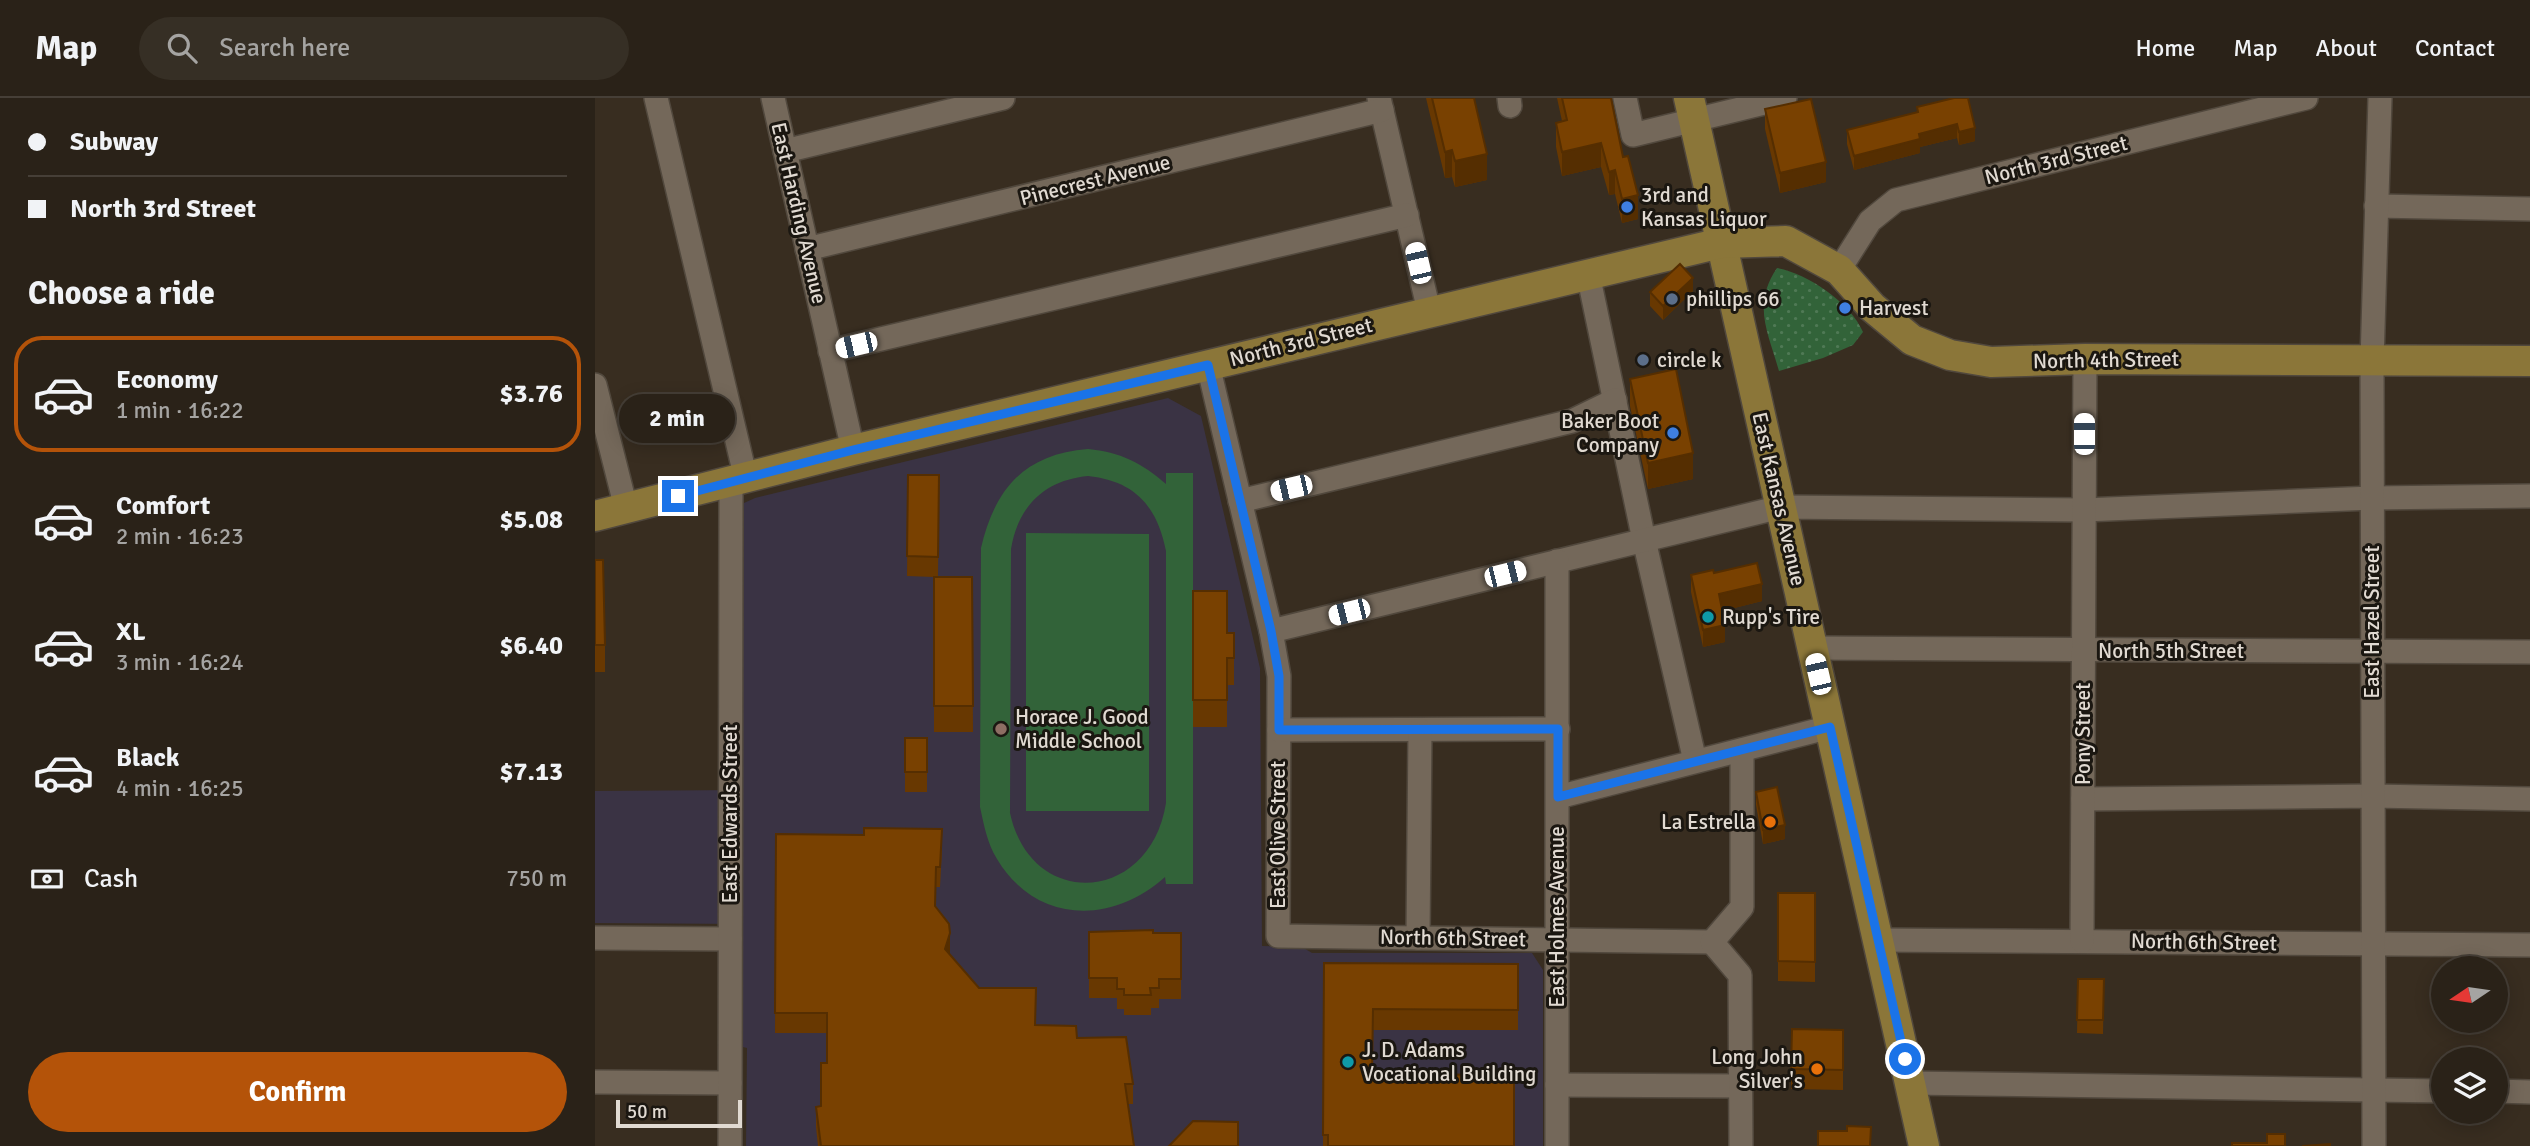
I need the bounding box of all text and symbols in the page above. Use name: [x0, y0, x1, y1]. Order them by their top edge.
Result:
search box: [139, 17, 629, 80]
text: Map: [35, 28, 97, 69]
icon: search: [163, 29, 201, 67]
text: Search here: [219, 32, 350, 64]
text: Home: [2135, 33, 2195, 63]
text: Map: [2233, 33, 2278, 63]
text: About: [2316, 33, 2377, 63]
text: Contact: [2415, 33, 2495, 63]
street label: East Harding Avenue: [765, 120, 833, 306]
text: Subway: [70, 126, 158, 158]
street label: North 3rd Street: [1982, 130, 2130, 190]
street label: Pinecrest Avenue: [1017, 149, 1173, 211]
place label: 3rd and Kansas Liquor: [1641, 182, 1767, 232]
text: North 3rd Street: [70, 193, 256, 225]
marker: 3rd and Kansas Liquor: [1619, 199, 1635, 215]
car: [1404, 240, 1433, 286]
text: Choose a ride: [28, 274, 215, 313]
place label: phillips 66: [1686, 286, 1780, 312]
marker: phillips 66: [1664, 291, 1680, 307]
place label: Harvest: [1859, 295, 1928, 321]
marker: Harvest: [1837, 300, 1853, 316]
street label: North 3rd Street: [1227, 312, 1375, 372]
car: [834, 330, 879, 360]
street label: North 4th Street: [2033, 346, 2179, 374]
place label: circle k: [1657, 347, 1722, 373]
marker: circle k: [1635, 352, 1651, 368]
icon: car: [32, 363, 95, 426]
text: Economy: [116, 364, 218, 396]
text: $3.76: [499, 378, 563, 410]
callout: 2 min: [620, 394, 736, 444]
text: 1 min · 16:22: [116, 396, 244, 425]
text: 2 min: [649, 404, 705, 433]
place label: Baker Boot Company: [1561, 408, 1659, 458]
street label: East Kansas Avenue: [1746, 410, 1812, 588]
car: [2074, 413, 2095, 455]
marker: Baker Boot Company: [1665, 425, 1681, 441]
car: [1269, 473, 1314, 503]
route end: [662, 480, 694, 512]
icon: car: [32, 489, 95, 552]
text: Comfort: [116, 490, 210, 522]
text: $5.08: [499, 504, 563, 536]
text: 2 min · 16:23: [116, 522, 244, 551]
street label: East Hazel Street: [2359, 545, 2385, 699]
car: [1483, 559, 1528, 589]
car: [1327, 597, 1372, 627]
place label: Rupp's Tire: [1722, 604, 1820, 630]
marker: Rupp's Tire: [1700, 609, 1716, 625]
icon: car: [32, 615, 95, 678]
text: XL: [116, 616, 146, 648]
text: $6.40: [499, 630, 563, 662]
street label: North 5th Street: [2098, 638, 2244, 664]
text: 3 min · 16:24: [116, 648, 244, 677]
car: [1804, 651, 1833, 697]
street label: Pony Street: [2070, 683, 2096, 785]
place label: Horace J. Good Middle School: [1015, 704, 1149, 754]
marker: Horace J. Good Middle School: [993, 721, 1009, 737]
street label: East Edwards Street: [717, 724, 743, 904]
icon: car: [32, 741, 95, 804]
text: Black: [116, 742, 179, 774]
text: $7.13: [499, 756, 563, 788]
street label: East Olive Street: [1265, 761, 1291, 909]
text: 4 min · 16:25: [116, 774, 244, 803]
place label: La Estrella: [1661, 809, 1756, 835]
marker: La Estrella: [1762, 814, 1778, 830]
street label: East Holmes Avenue: [1544, 826, 1570, 1008]
icon: cash: [28, 860, 66, 898]
text: Cash: [84, 863, 138, 895]
text: 750 m: [506, 864, 567, 893]
street label: North 6th Street: [1380, 924, 1526, 952]
street label: North 6th Street: [2131, 928, 2277, 956]
north arrow: [2431, 956, 2508, 1032]
map controls: [2431, 956, 2508, 1124]
place label: J. D. Adams Vocational Building: [1362, 1037, 1536, 1087]
route start: [1889, 1043, 1921, 1075]
place label: Long John Silver's: [1711, 1044, 1803, 1094]
button: layers: [2431, 1047, 2508, 1124]
button: Confirm: [28, 1052, 567, 1132]
marker: J. D. Adams Vocational Building: [1340, 1054, 1356, 1070]
marker: Long John Silver's: [1809, 1061, 1825, 1077]
scale bar: [616, 1097, 742, 1129]
text: 50 m: [627, 1100, 667, 1124]

